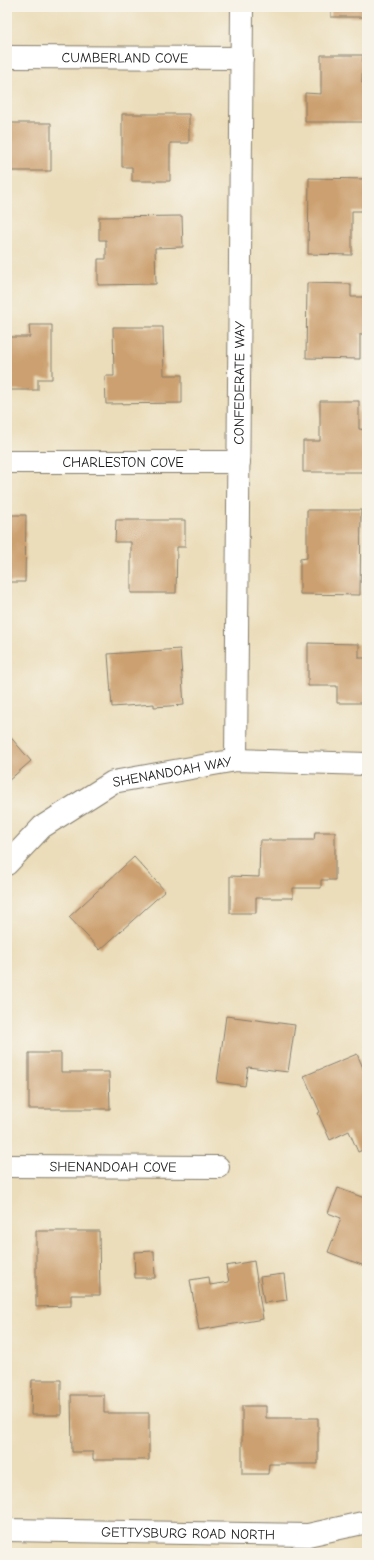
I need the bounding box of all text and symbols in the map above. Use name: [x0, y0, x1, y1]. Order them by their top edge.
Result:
street label: CUMBERLAND COVE: [62, 49, 188, 66]
street label: CONFEDERATE WAY: [230, 320, 248, 445]
street label: CHARLESTON COVE: [62, 454, 184, 471]
street label: SHENANDOAH WAY: [111, 752, 234, 790]
street label: SHENANDOAH COVE: [49, 1158, 177, 1175]
street label: GETTYSBURG ROAD NORTH: [101, 1523, 275, 1543]

